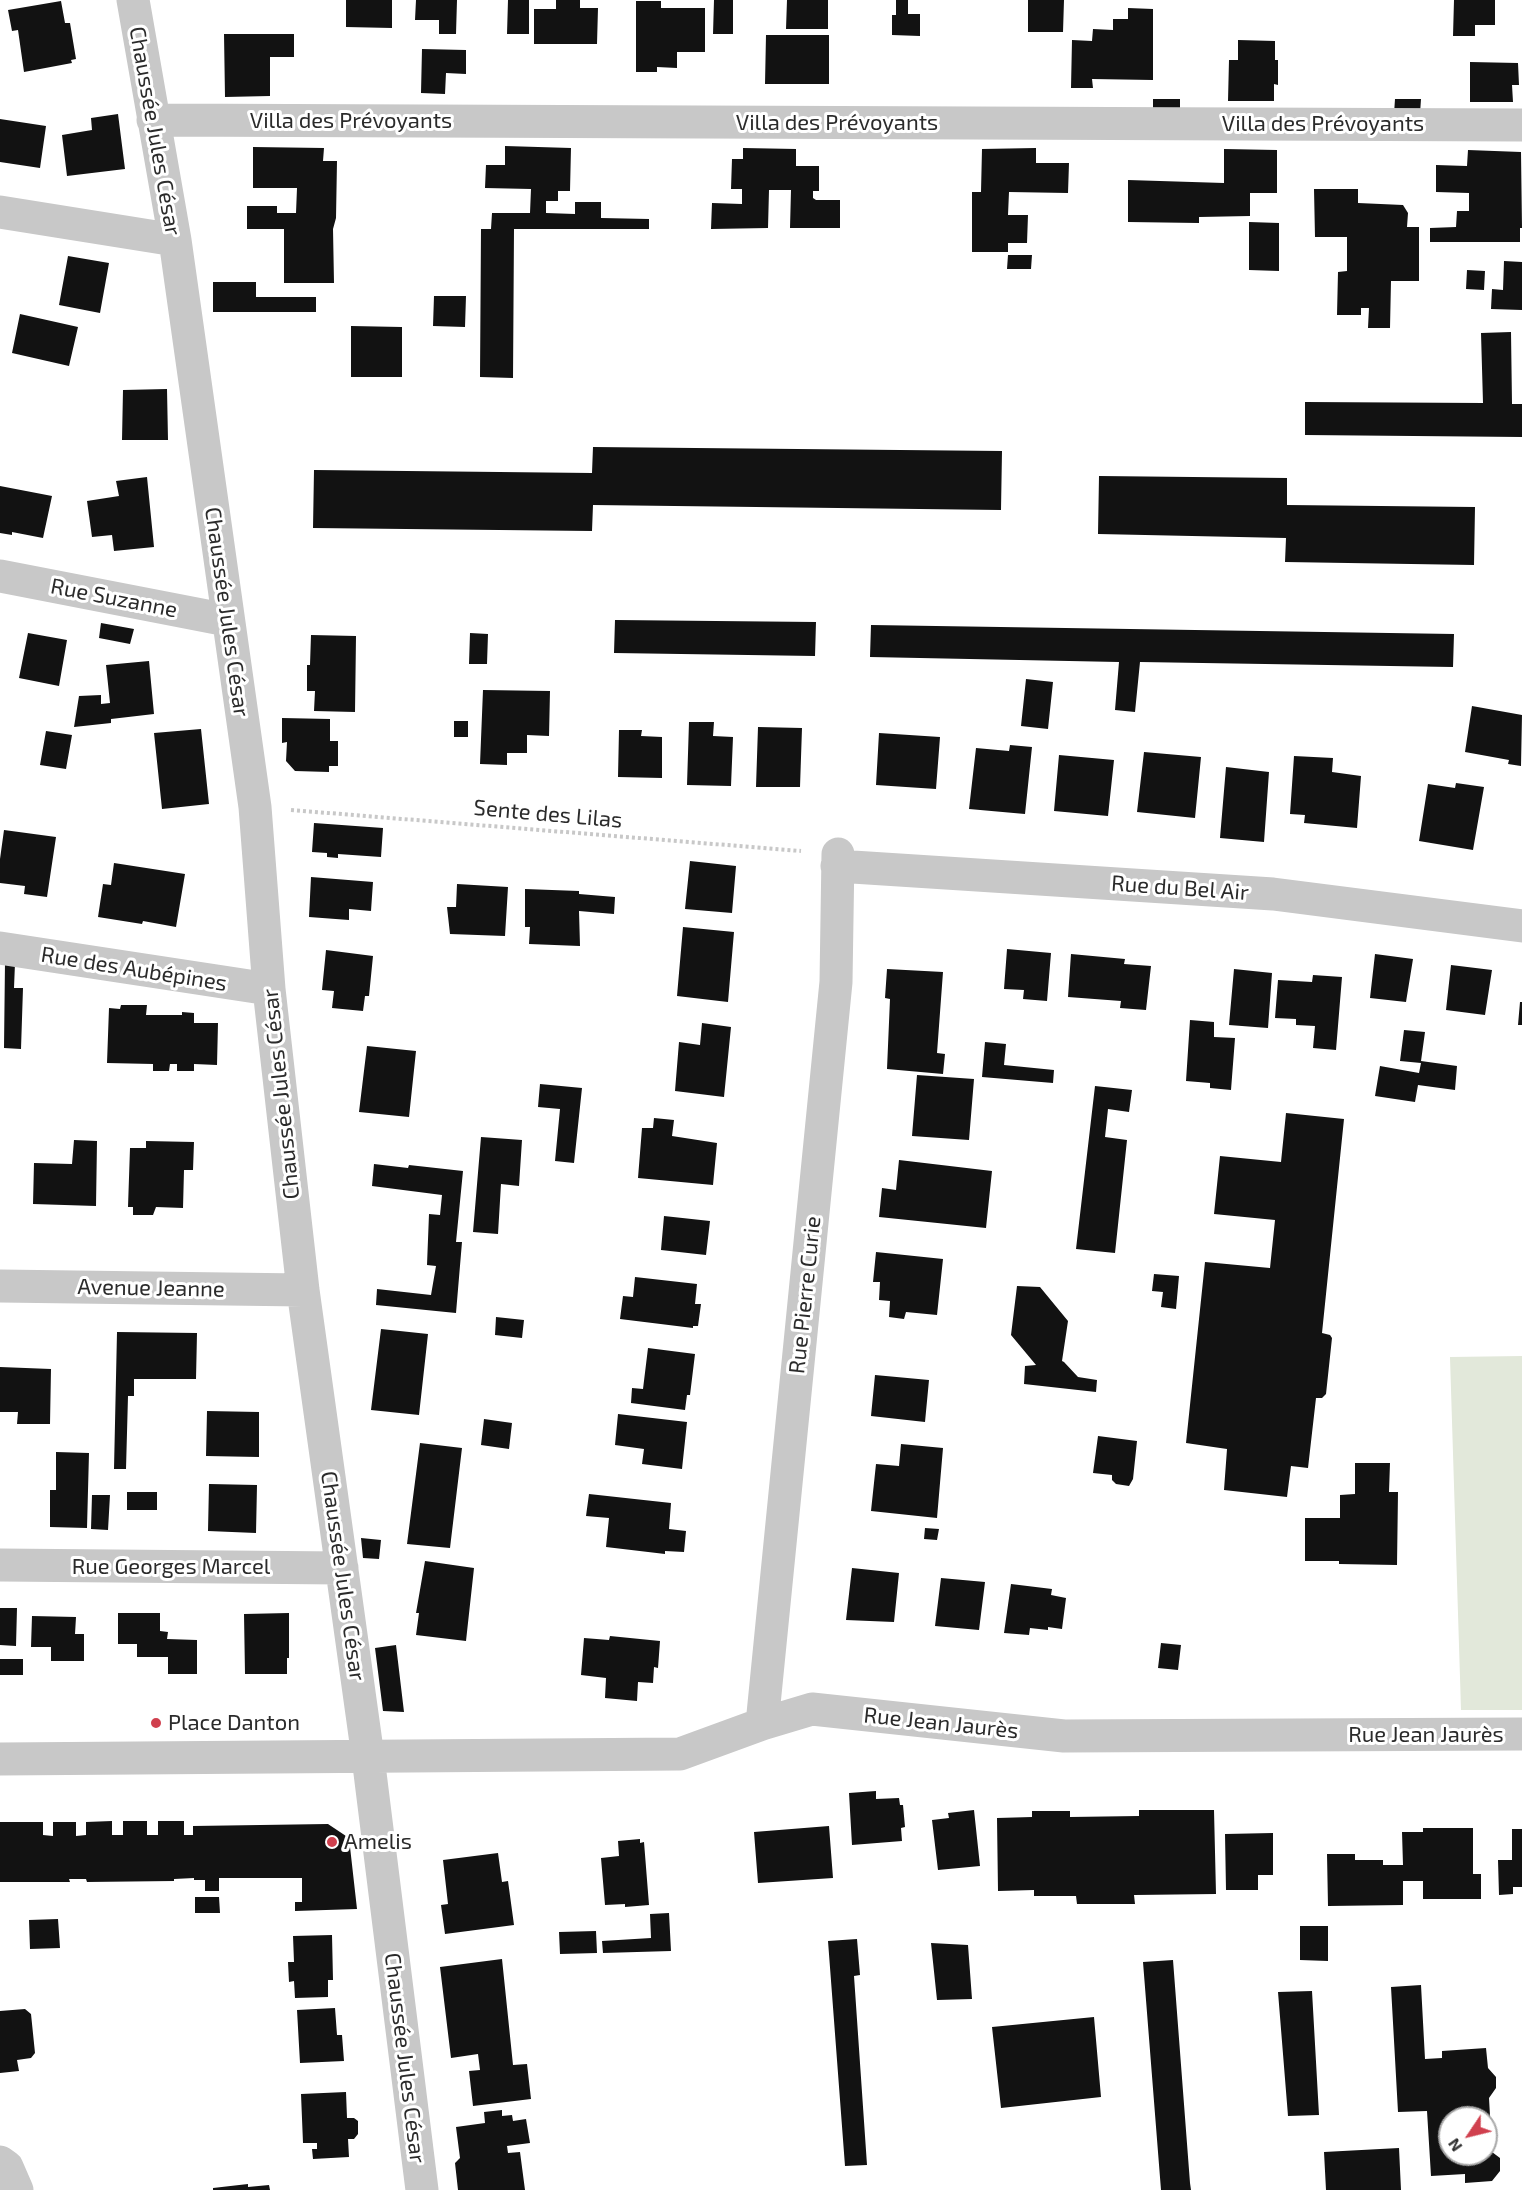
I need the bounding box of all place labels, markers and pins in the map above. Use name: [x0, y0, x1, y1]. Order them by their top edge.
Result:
place label: Place Danton: [168, 1710, 300, 1736]
marker: Place Danton: [149, 1716, 163, 1730]
place label: Amelis: [344, 1829, 412, 1855]
marker: Amelis: [325, 1835, 339, 1849]

